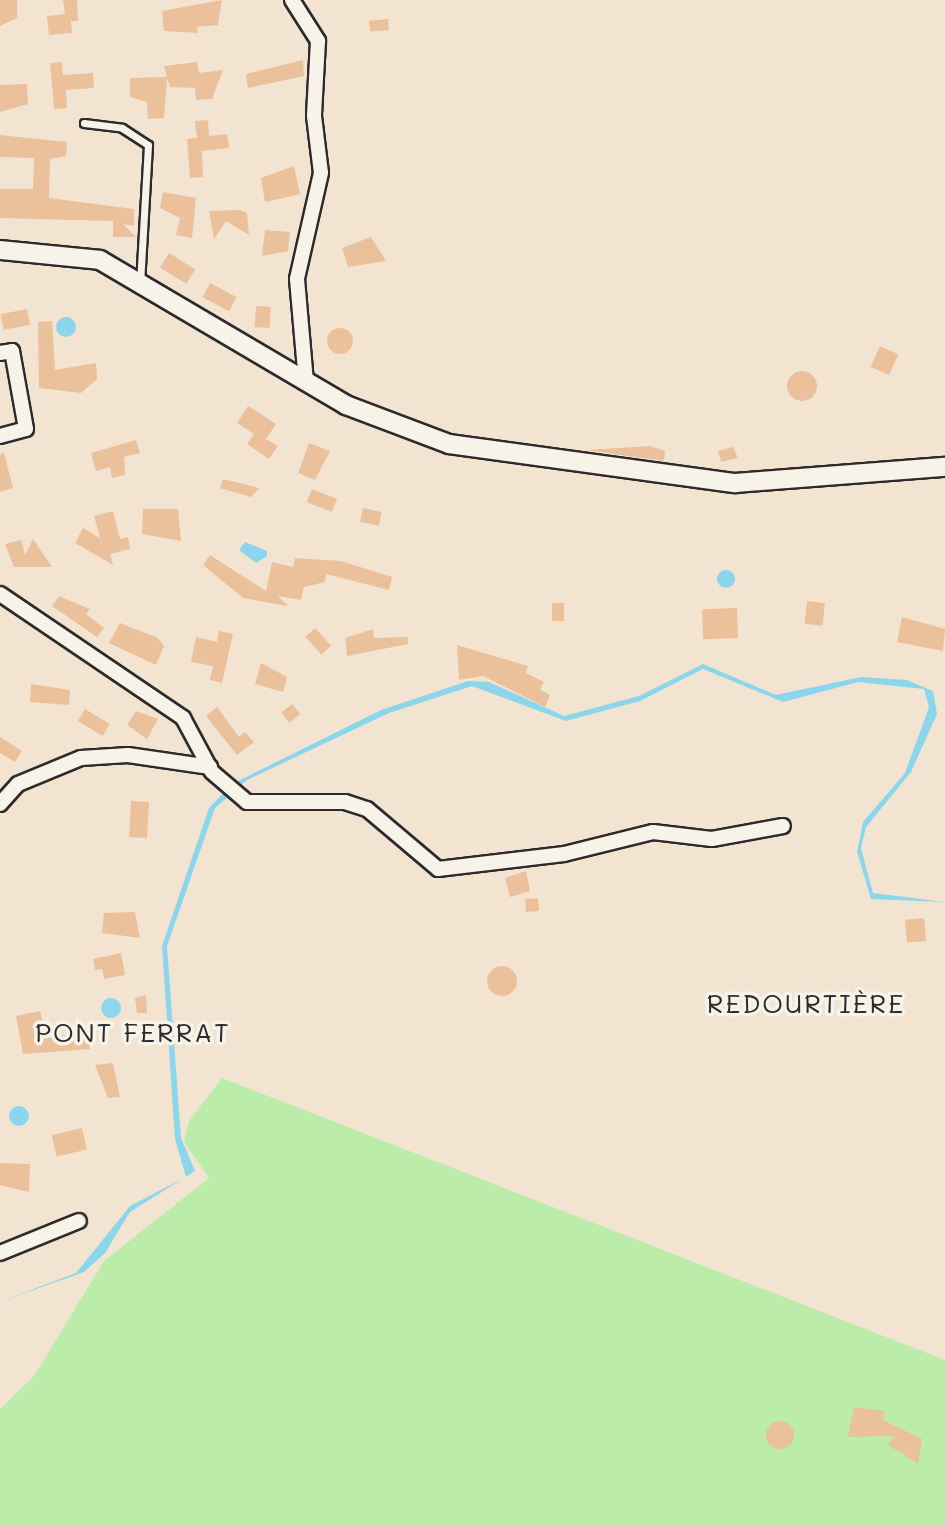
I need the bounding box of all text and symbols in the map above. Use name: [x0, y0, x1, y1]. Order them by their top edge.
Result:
district label: REDOURTIÈRE: [707, 988, 905, 1020]
district label: PONT FERRAT: [35, 1017, 231, 1049]

